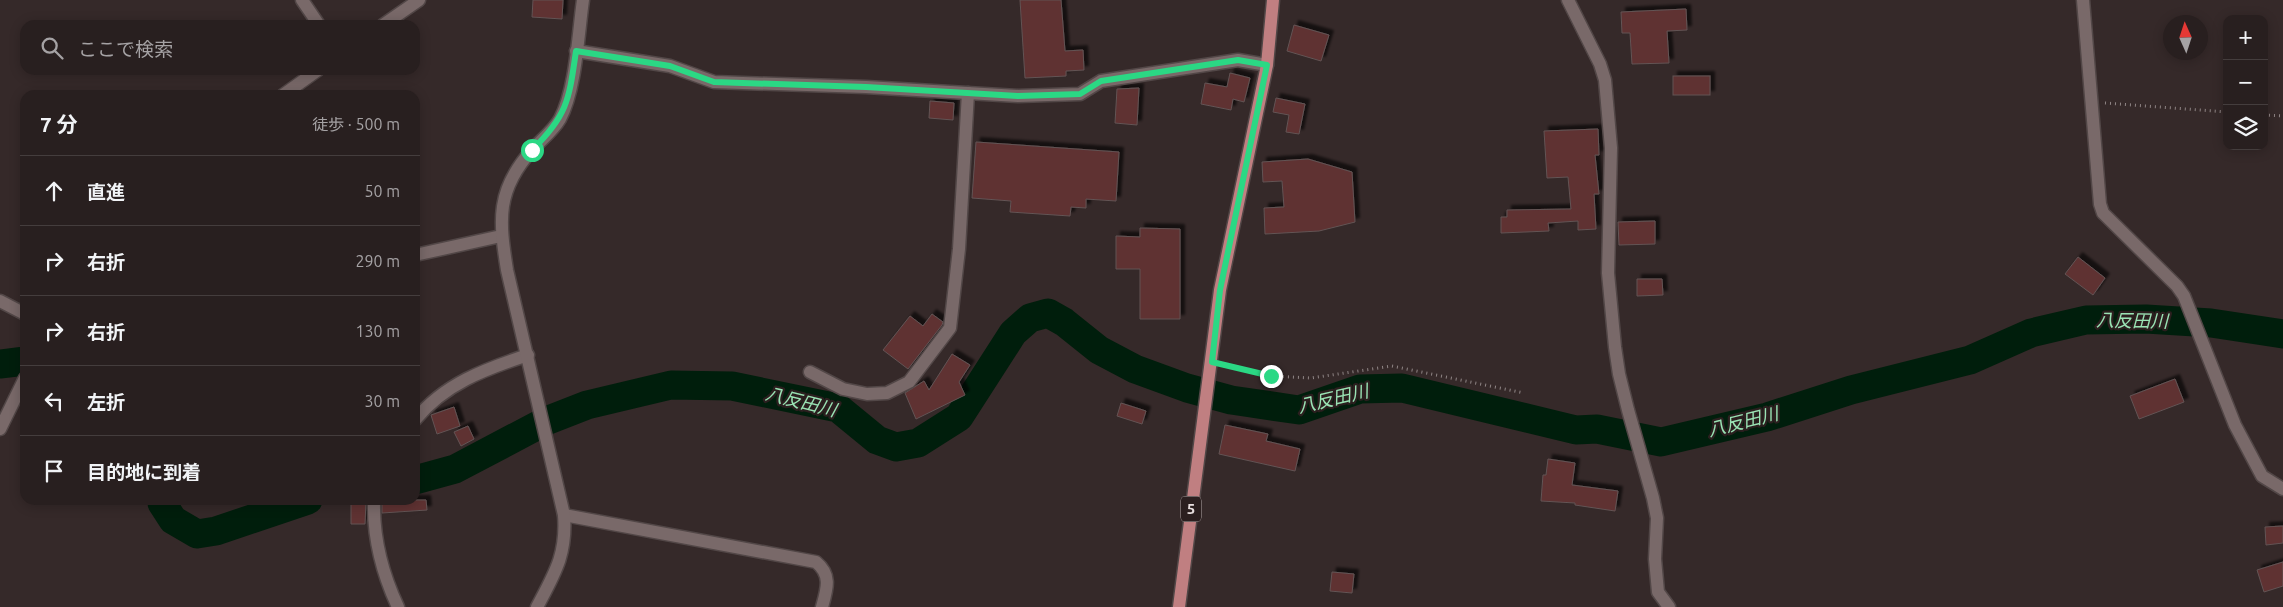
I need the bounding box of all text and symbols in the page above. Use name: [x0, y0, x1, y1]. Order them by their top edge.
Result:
north arrow: [2163, 15, 2208, 60]
map controls: [2223, 15, 2268, 150]
button: +: [2223, 15, 2268, 60]
search box: [20, 20, 420, 75]
icon: search: [38, 34, 66, 62]
text: ここで検索: [78, 38, 173, 60]
button: −: [2223, 60, 2268, 105]
button: layers: [2223, 105, 2268, 150]
text: 7 分: [40, 112, 78, 136]
text: 徒歩 · 500 m: [312, 115, 400, 133]
route start: [521, 139, 544, 162]
icon: ahead: [40, 177, 68, 205]
text: 直進: [87, 181, 125, 203]
text: 50 m: [364, 182, 400, 200]
icon: right: [40, 247, 68, 275]
text: 右折: [87, 251, 125, 273]
text: 290 m: [355, 252, 400, 270]
water label: 八反田川: [2096, 309, 2170, 331]
icon: right: [40, 317, 68, 345]
text: 右折: [87, 321, 125, 343]
text: 130 m: [355, 322, 400, 340]
route end: [1260, 365, 1283, 388]
water label: 八反田川: [1295, 380, 1372, 416]
water label: 八反田川: [764, 383, 841, 420]
icon: left: [40, 387, 68, 415]
text: 左折: [87, 391, 125, 413]
text: 30 m: [364, 392, 400, 410]
water label: 八反田川: [1705, 402, 1782, 439]
icon: arrive: [40, 457, 68, 485]
text: 目的地に到着: [87, 461, 201, 483]
road number: 5: [1181, 496, 1201, 522]

